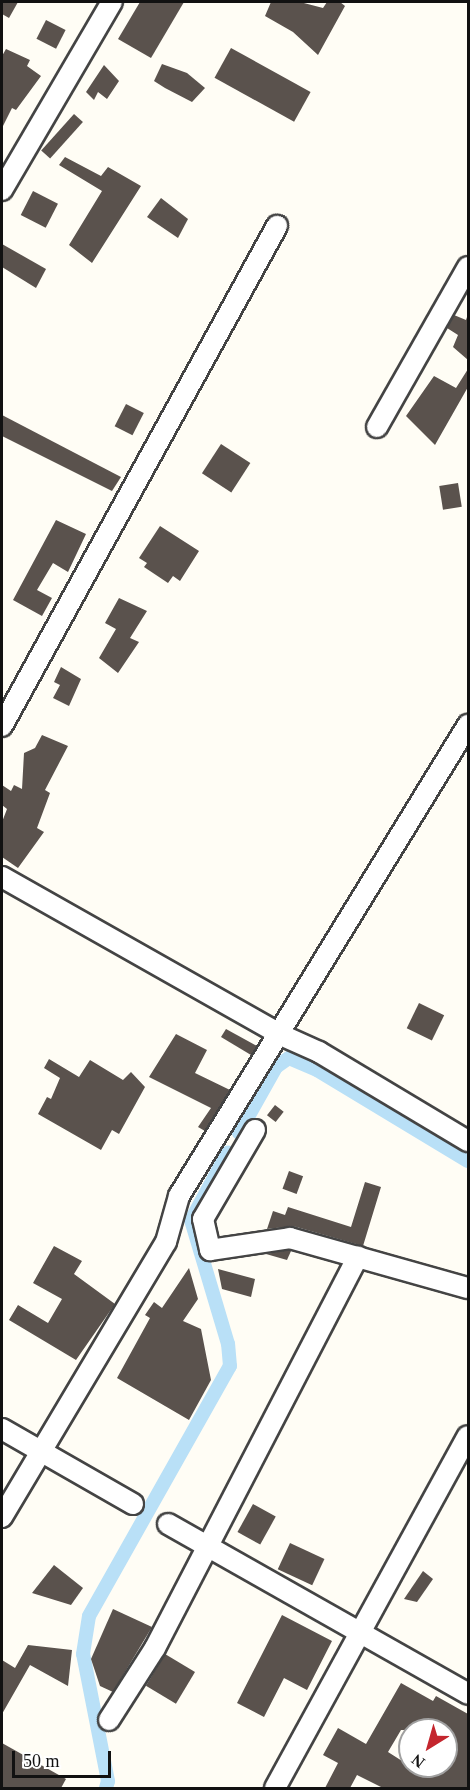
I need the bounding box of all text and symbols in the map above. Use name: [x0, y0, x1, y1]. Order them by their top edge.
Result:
north arrow: [398, 1718, 458, 1778]
scale bar: [15, 1739, 114, 1777]
text: 50 m: [23, 1751, 60, 1771]
text: N: [408, 1751, 428, 1771]

